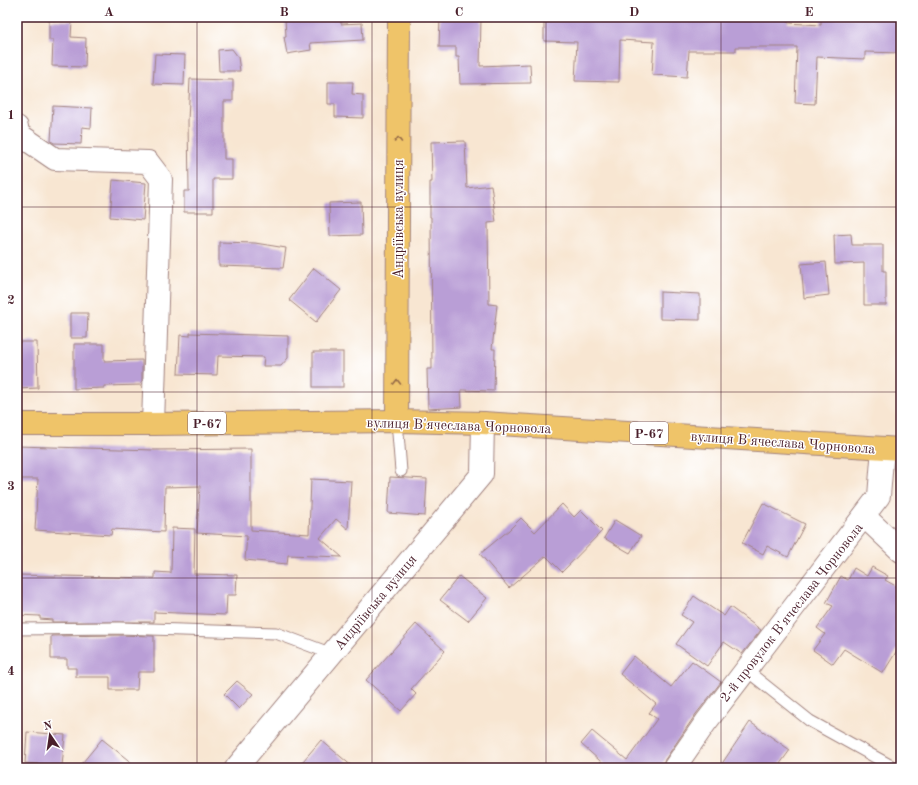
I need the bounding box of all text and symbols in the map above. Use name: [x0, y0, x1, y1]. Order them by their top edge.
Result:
text: A: [104, 6, 114, 19]
text: B: [279, 6, 289, 19]
text: C: [455, 6, 463, 19]
text: D: [629, 6, 639, 19]
text: E: [805, 6, 814, 19]
text: 1: [7, 109, 15, 122]
one-way arrow: [394, 137, 402, 143]
street label: Андріївська вулиця: [392, 159, 406, 279]
text: 2: [7, 294, 15, 307]
one-way arrow: [393, 379, 401, 385]
road number: Р-67: [188, 412, 226, 434]
street label: вулиця В'ячеслава Чорновола: [366, 416, 552, 436]
road number: Р-67: [630, 422, 668, 444]
street label: вулиця В'ячеслава Чорновола: [690, 430, 876, 456]
text: 3: [7, 480, 15, 493]
street label: 2-й провулок В'ячеслава Чорновола: [718, 520, 866, 705]
street label: Андріївська вулиця: [332, 552, 420, 653]
text: 4: [7, 665, 15, 678]
north arrow: [30, 715, 70, 755]
text: N: [43, 720, 54, 733]

